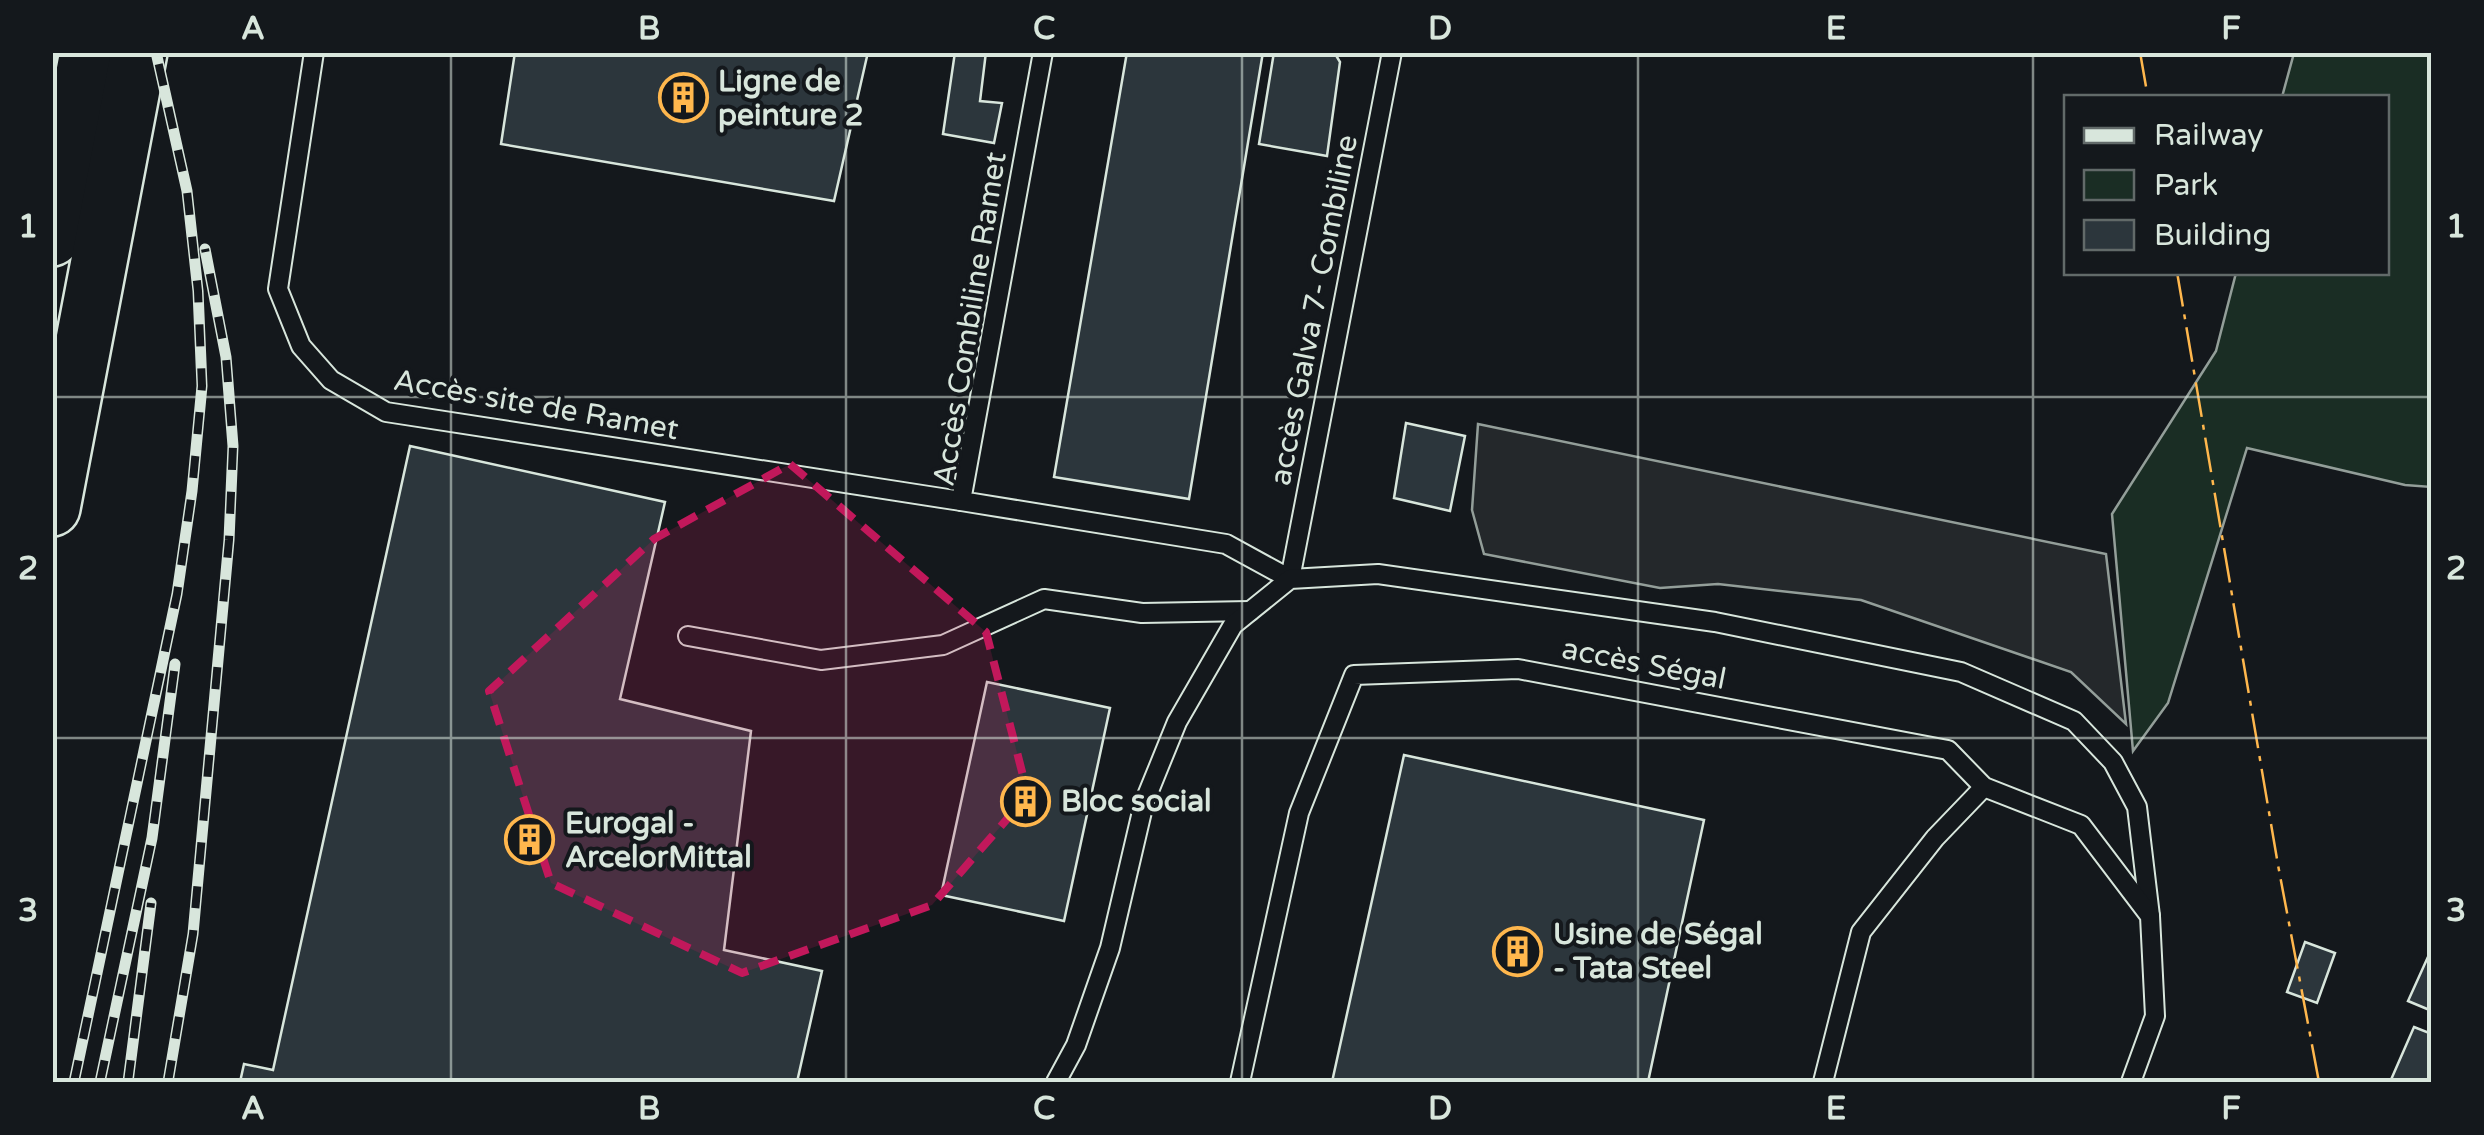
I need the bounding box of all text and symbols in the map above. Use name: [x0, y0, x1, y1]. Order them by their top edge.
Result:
text: A: [241, 10, 265, 48]
text: B: [638, 10, 660, 48]
text: C: [1033, 10, 1055, 48]
text: D: [1428, 10, 1452, 48]
text: E: [1826, 10, 1846, 48]
text: F: [2221, 10, 2241, 48]
place label: Ligne de peinture 2: [718, 63, 864, 134]
building icon: Ligne de peinture 2: [657, 72, 709, 124]
legend: [2064, 95, 2389, 275]
text: Railway: [2154, 117, 2263, 154]
street label: accès Galva 7- Combiline: [1262, 132, 1366, 488]
street label: Accès Combiline Ramet: [925, 149, 1015, 489]
text: Park: [2154, 167, 2218, 204]
text: 1: [18, 208, 38, 246]
text: 1: [2446, 208, 2466, 246]
text: Building: [2154, 217, 2271, 254]
street label: Accès site de Ramet: [391, 362, 681, 448]
text: 2: [18, 550, 38, 588]
text: 2: [2446, 550, 2466, 588]
street label: accès Ségal: [1559, 630, 1729, 698]
building icon: Bloc social: [1000, 775, 1052, 827]
place label: Bloc social: [1061, 783, 1212, 820]
place label: Eurogal - ArcelorMittal: [565, 805, 752, 876]
building icon: Eurogal - ArcelorMittal: [504, 814, 556, 866]
text: 3: [18, 892, 38, 930]
text: 3: [2446, 892, 2466, 930]
place label: Usine de Ségal - Tata Steel: [1553, 916, 1763, 987]
building icon: Usine de Ségal - Tata Steel: [1492, 925, 1544, 977]
text: A: [241, 1090, 265, 1128]
text: B: [638, 1090, 660, 1128]
text: C: [1033, 1090, 1055, 1128]
text: D: [1428, 1090, 1452, 1128]
text: E: [1826, 1090, 1846, 1128]
text: F: [2221, 1090, 2241, 1128]

